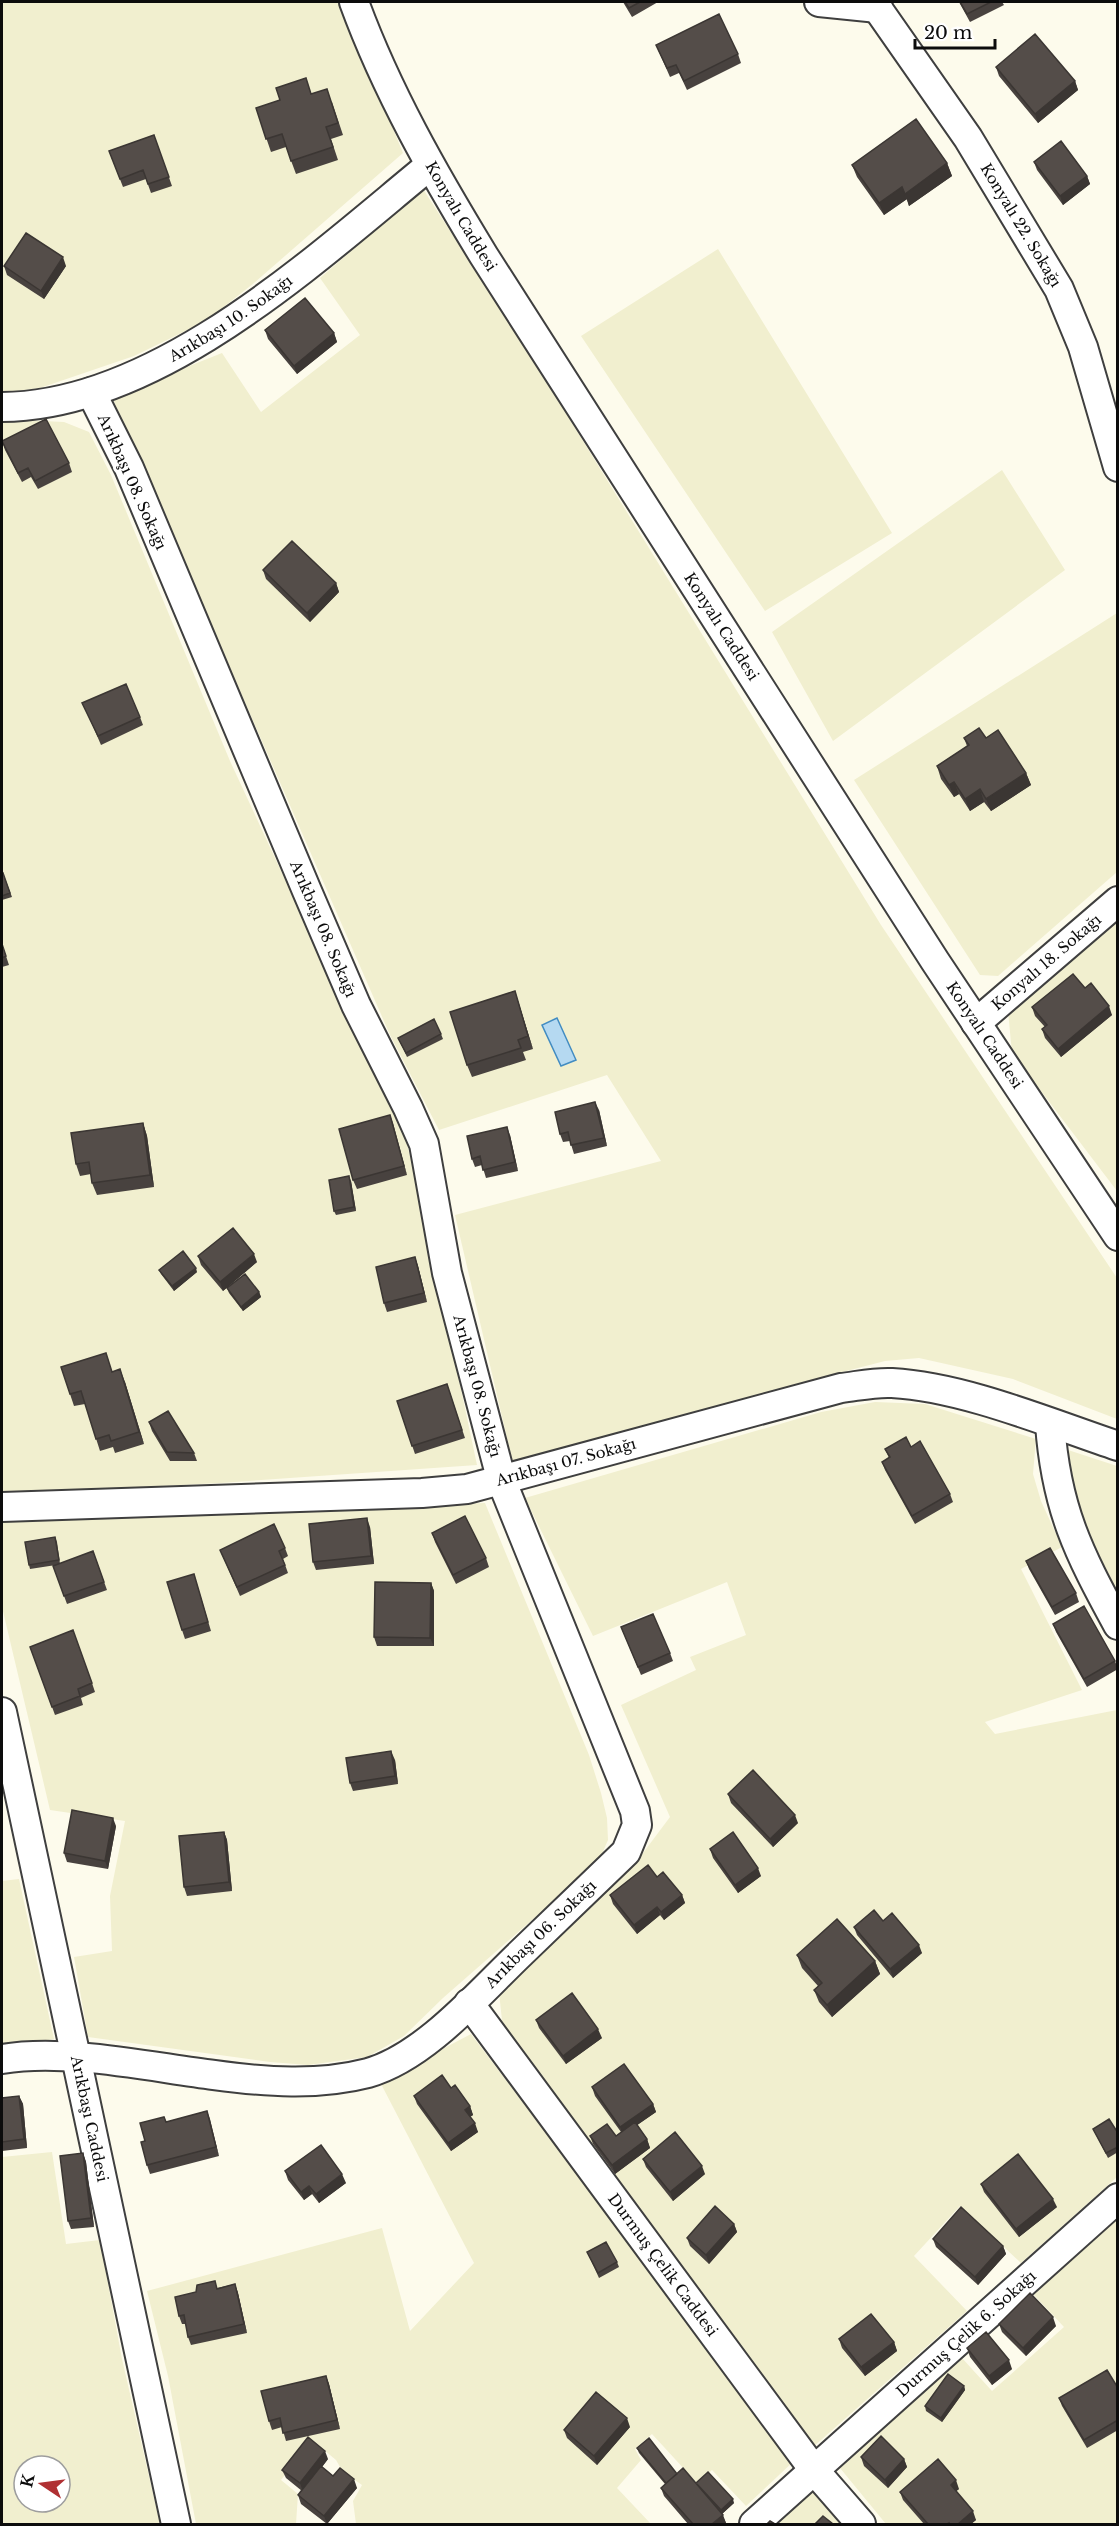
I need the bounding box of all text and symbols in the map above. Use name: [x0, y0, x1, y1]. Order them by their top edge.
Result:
scale bar: [915, 12, 994, 50]
text: 20 m: [924, 22, 972, 44]
street label: Konyalı Caddesi: [421, 158, 501, 275]
street label: Konyalı 22. Sokağı: [977, 160, 1066, 291]
street label: Arıkbaşı 10. Sokağı: [165, 271, 296, 366]
street label: Arıkbaşı 08. Sokağı: [94, 410, 171, 553]
street label: Konyalı Caddesi: [680, 569, 763, 684]
street label: Arıkbaşı 08. Sokağı: [286, 857, 361, 1000]
street label: Konyalı 18. Sokağı: [988, 910, 1105, 1014]
street label: Konyalı Caddesi: [943, 978, 1027, 1092]
street label: Arıkbaşı 08. Sokağı: [449, 1312, 506, 1459]
street label: Arıkbaşı 07. Sokağı: [493, 1434, 638, 1490]
street label: Arıkbaşı 06. Sokağı: [480, 1876, 600, 1993]
street label: Arıkbaşı Caddesi: [67, 2053, 112, 2184]
street label: Durmuş Çelik Caddesi: [604, 2190, 722, 2340]
street label: Durmuş Çelik 6. Sokağı: [892, 2266, 1040, 2401]
north arrow: [12, 2454, 72, 2514]
text: K: [16, 2471, 39, 2489]

